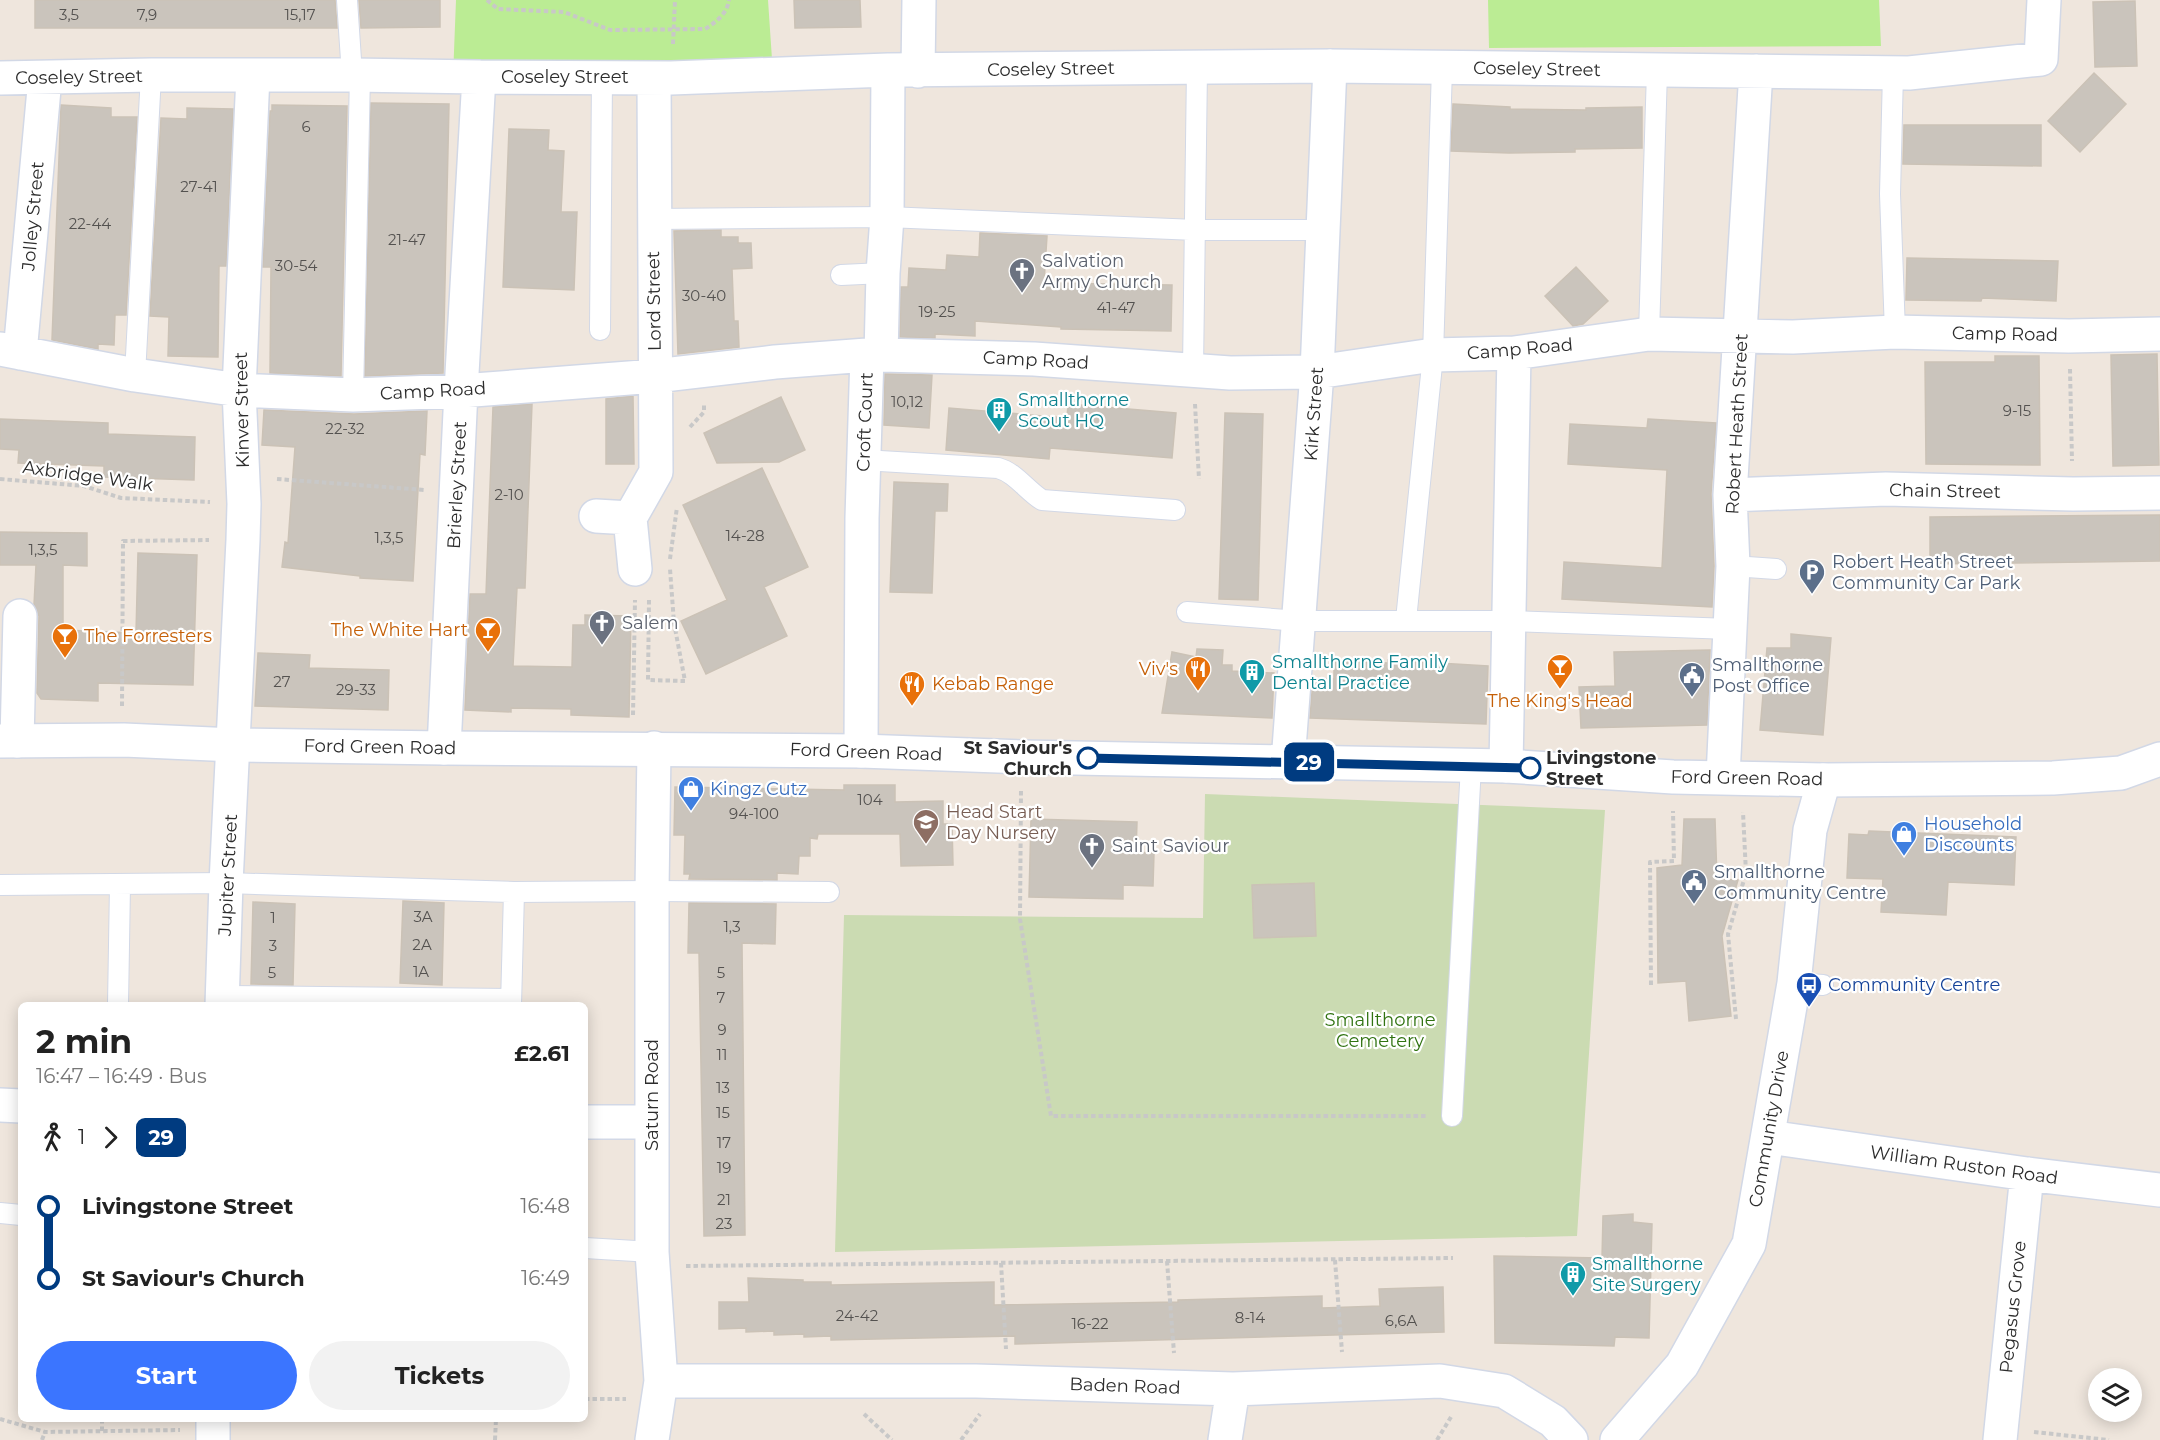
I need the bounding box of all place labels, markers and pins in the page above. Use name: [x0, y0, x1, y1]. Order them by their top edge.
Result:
place label: Salvation Army Church: [1042, 250, 1161, 293]
church icon: Salvation Army Church: [1007, 256, 1037, 294]
place label: Smallthorne Scout HQ: [1018, 389, 1129, 432]
building icon: Smallthorne Scout HQ: [984, 395, 1014, 433]
place label: Robert Heath Street Community Car Park: [1832, 551, 2020, 594]
parking icon: Robert Heath Street Community Car Park: [1797, 557, 1827, 595]
church icon: Salem: [587, 608, 617, 646]
place label: Salem: [622, 612, 679, 634]
bar icon: The White Hart: [473, 615, 503, 653]
place label: The White Hart: [331, 619, 468, 641]
bar icon: The Forresters: [50, 621, 80, 659]
place label: The Forresters: [84, 625, 212, 647]
place label: Smallthorne Family Dental Practice: [1272, 651, 1448, 694]
bar icon: The King's Head: [1545, 652, 1575, 690]
restaurant icon: Viv's: [1183, 654, 1213, 692]
place label: Smallthorne Post Office: [1712, 654, 1823, 697]
building icon: Smallthorne Family Dental Practice: [1237, 657, 1267, 695]
place label: Viv's: [1139, 658, 1178, 680]
public building icon: Smallthorne Post Office: [1677, 660, 1707, 698]
restaurant icon: Kebab Range: [897, 669, 927, 707]
place label: Kebab Range: [932, 673, 1054, 695]
place label: The King's Head: [1487, 690, 1633, 712]
place label: St Saviour's Church: [963, 737, 1072, 780]
marker: St Saviour's Church: [1077, 747, 1099, 769]
place label: Livingstone Street: [1546, 747, 1656, 790]
marker: Livingstone Street: [1519, 757, 1541, 779]
shop icon: Kingz Cutz: [676, 774, 706, 812]
place label: Kingz Cutz: [710, 778, 807, 800]
place label: Head Start Day Nursery: [946, 801, 1056, 844]
school or university icon: Head Start Day Nursery: [911, 807, 941, 845]
place label: Household Discounts: [1924, 813, 2022, 856]
shop icon: Household Discounts: [1889, 819, 1919, 857]
church icon: Saint Saviour: [1077, 831, 1107, 869]
place label: Saint Saviour: [1112, 835, 1229, 857]
place label: Smallthorne Community Centre: [1714, 861, 1887, 904]
public building icon: Smallthorne Community Centre: [1679, 867, 1709, 905]
bus stop icon: Community Centre: [1794, 970, 1824, 1008]
place label: Community Centre: [1828, 974, 2001, 996]
place label: Smallthorne Site Surgery: [1592, 1253, 1703, 1296]
building icon: Smallthorne Site Surgery: [1558, 1259, 1588, 1297]

